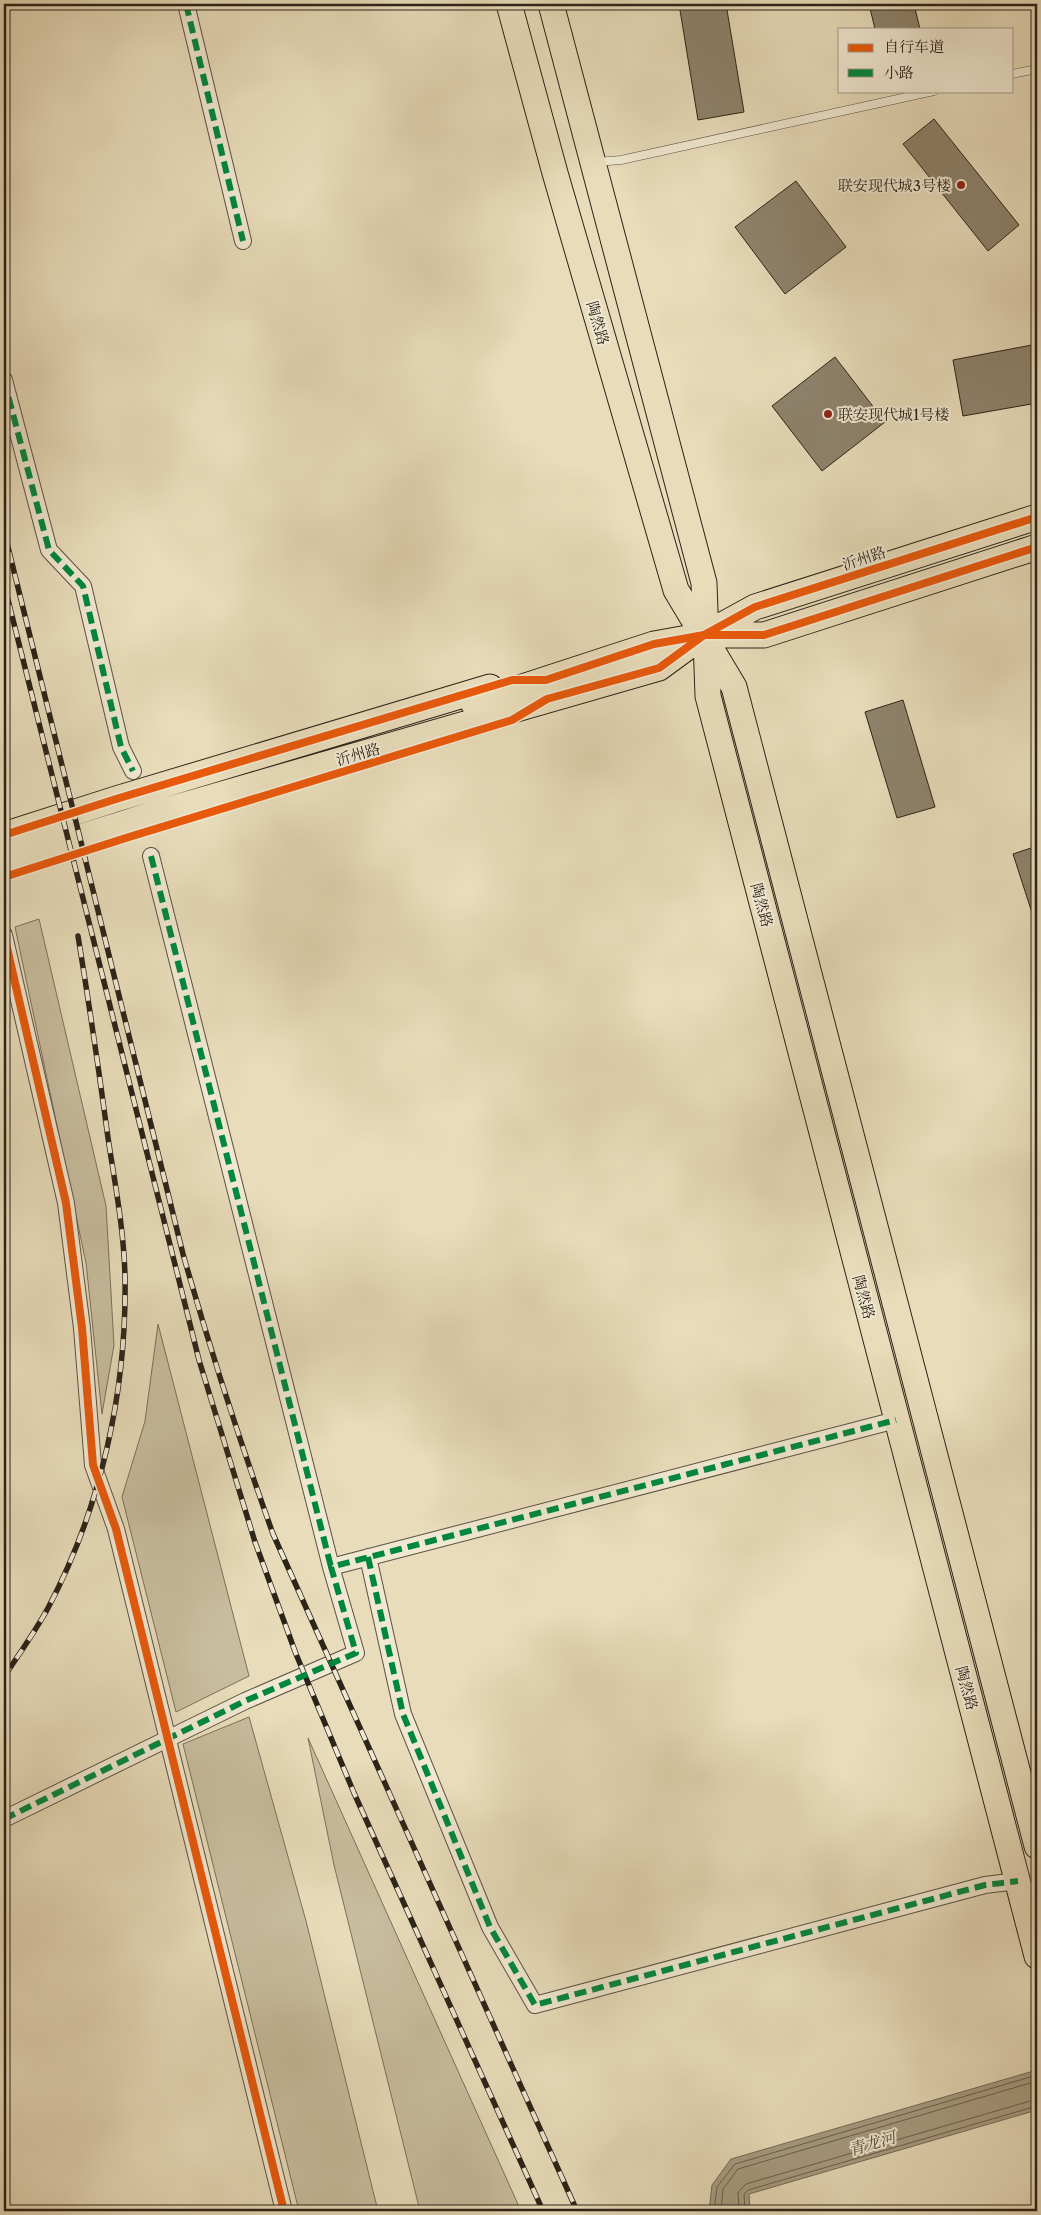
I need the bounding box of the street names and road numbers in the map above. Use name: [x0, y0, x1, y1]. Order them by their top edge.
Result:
street label: 陶然路: [583, 299, 613, 347]
street label: 沂州路: [840, 542, 888, 574]
street label: 沂州路: [334, 739, 382, 769]
street label: 陶然路: [747, 881, 777, 929]
street label: 陶然路: [849, 1273, 879, 1321]
street label: 陶然路: [952, 1664, 982, 1712]

